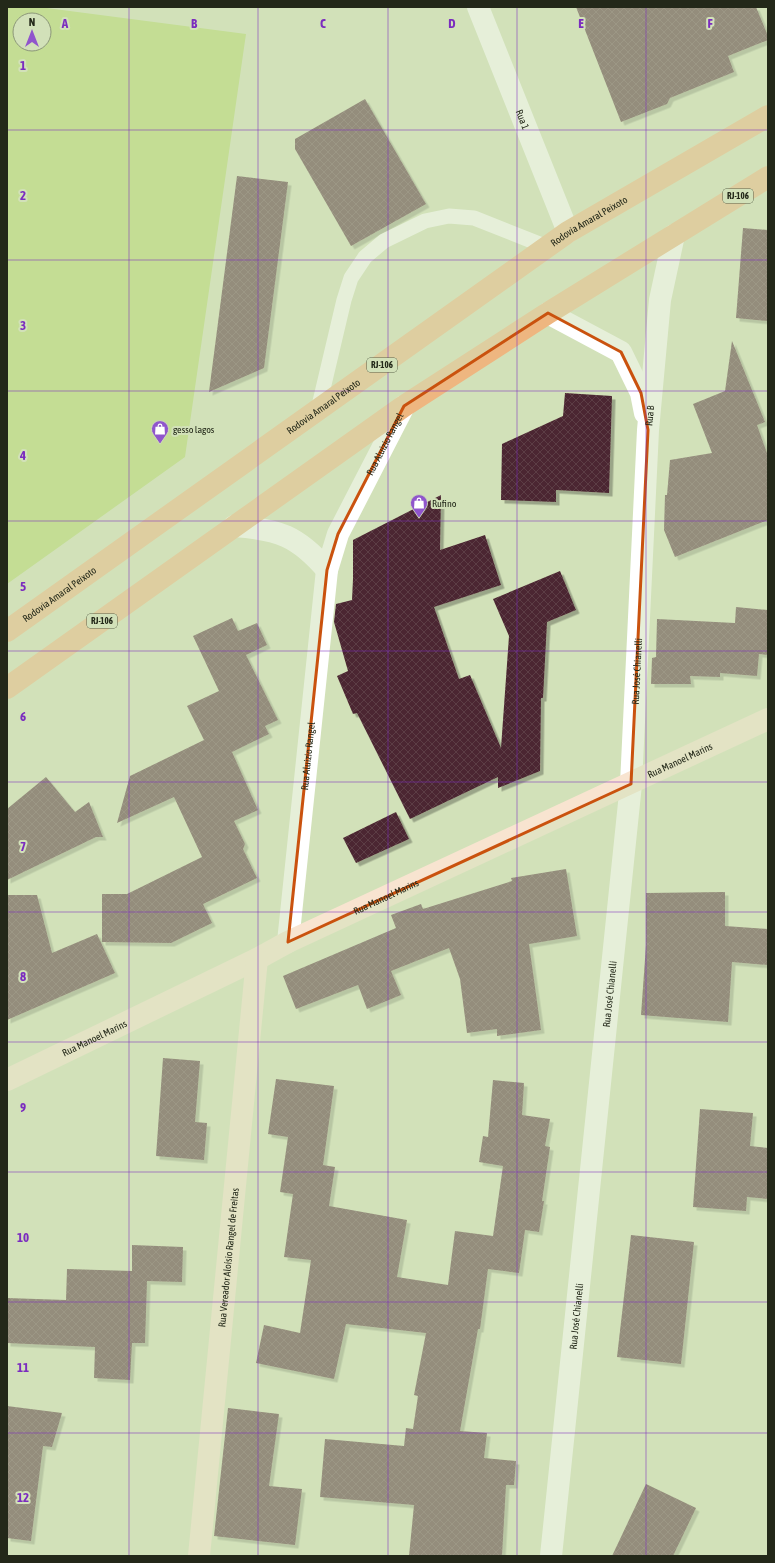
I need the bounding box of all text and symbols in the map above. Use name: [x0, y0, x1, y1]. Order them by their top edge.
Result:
north arrow: [12, 12, 52, 52]
text: N: [29, 16, 35, 28]
text: A: [61, 16, 69, 31]
text: B: [191, 16, 198, 31]
text: C: [320, 16, 326, 31]
text: D: [448, 16, 456, 31]
text: E: [578, 16, 584, 31]
text: F: [707, 16, 713, 31]
text: 1: [20, 58, 26, 73]
street label: Rua 1: [514, 108, 532, 131]
text: 2: [20, 188, 26, 203]
road number: RJ-106: [723, 189, 753, 203]
street label: Rodovia Amaral Peixoto: [548, 193, 629, 248]
text: 3: [20, 318, 26, 333]
road number: RJ-106: [367, 358, 397, 372]
street label: Rodovia Amaral Peixoto: [284, 376, 362, 436]
street label: Rua B: [643, 405, 656, 426]
street label: Rua Aluizio Rangel: [364, 411, 405, 477]
shop icon: gesso lagos: [150, 419, 170, 444]
place label: gesso lagos: [173, 424, 215, 435]
text: 4: [19, 448, 26, 463]
shop icon: Rufino: [409, 493, 429, 518]
place label: Rufino: [432, 498, 457, 509]
street label: Rodovia Amaral Peixoto: [20, 564, 98, 624]
text: 5: [20, 579, 26, 594]
road number: RJ-106: [87, 614, 117, 628]
street label: Rua José Chianelli: [629, 638, 644, 705]
text: 6: [20, 709, 26, 724]
street label: Rua Aluizio Rangel: [298, 721, 317, 791]
street label: Rua Manoel Marins: [645, 740, 714, 780]
text: 7: [20, 839, 26, 854]
street label: Rua Manoel Marins: [352, 877, 421, 916]
street label: Rua José Chianelli: [600, 960, 618, 1028]
text: 8: [20, 969, 26, 984]
street label: Rua Manoel Marins: [60, 1017, 129, 1058]
text: 9: [20, 1100, 26, 1115]
street label: Rua Vereador Aloísio Rangel de Freitas: [216, 1187, 240, 1328]
text: 10: [17, 1230, 29, 1245]
street label: Rua José Chianelli: [567, 1283, 585, 1350]
text: 11: [17, 1360, 29, 1375]
text: 12: [17, 1490, 29, 1505]

